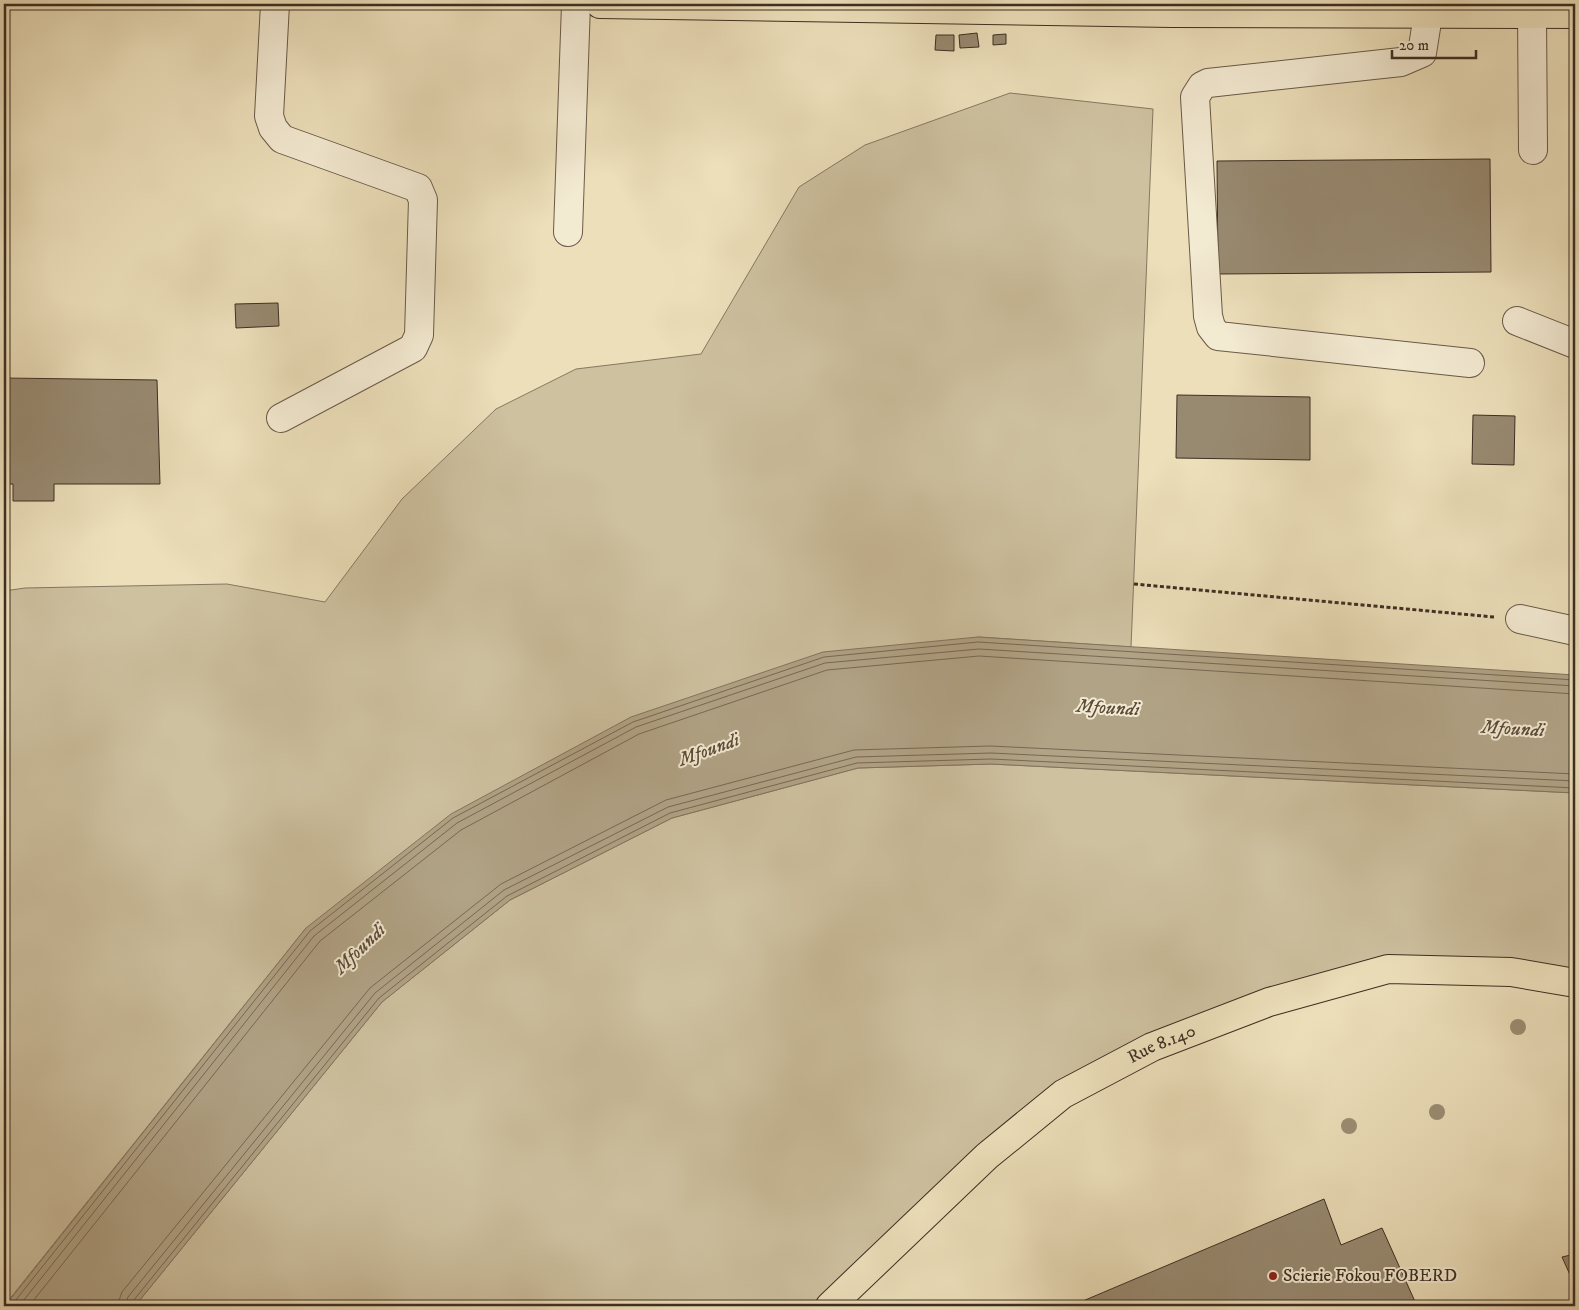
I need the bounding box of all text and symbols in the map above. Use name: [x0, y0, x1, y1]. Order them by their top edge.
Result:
scale bar: [1392, 28, 1475, 60]
text: 20 m: [1399, 36, 1429, 55]
water label: Mfoundi: [1074, 695, 1141, 721]
water label: Mfoundi: [1479, 716, 1546, 742]
water label: Mfoundi: [674, 728, 743, 772]
water label: Mfoundi: [328, 918, 391, 981]
street label: Rue 8.140: [1124, 1020, 1199, 1069]
place label: Scierie Fokou FOBERD: [1283, 1265, 1457, 1287]
marker: Scierie Fokou FOBERD: [1267, 1270, 1279, 1282]

